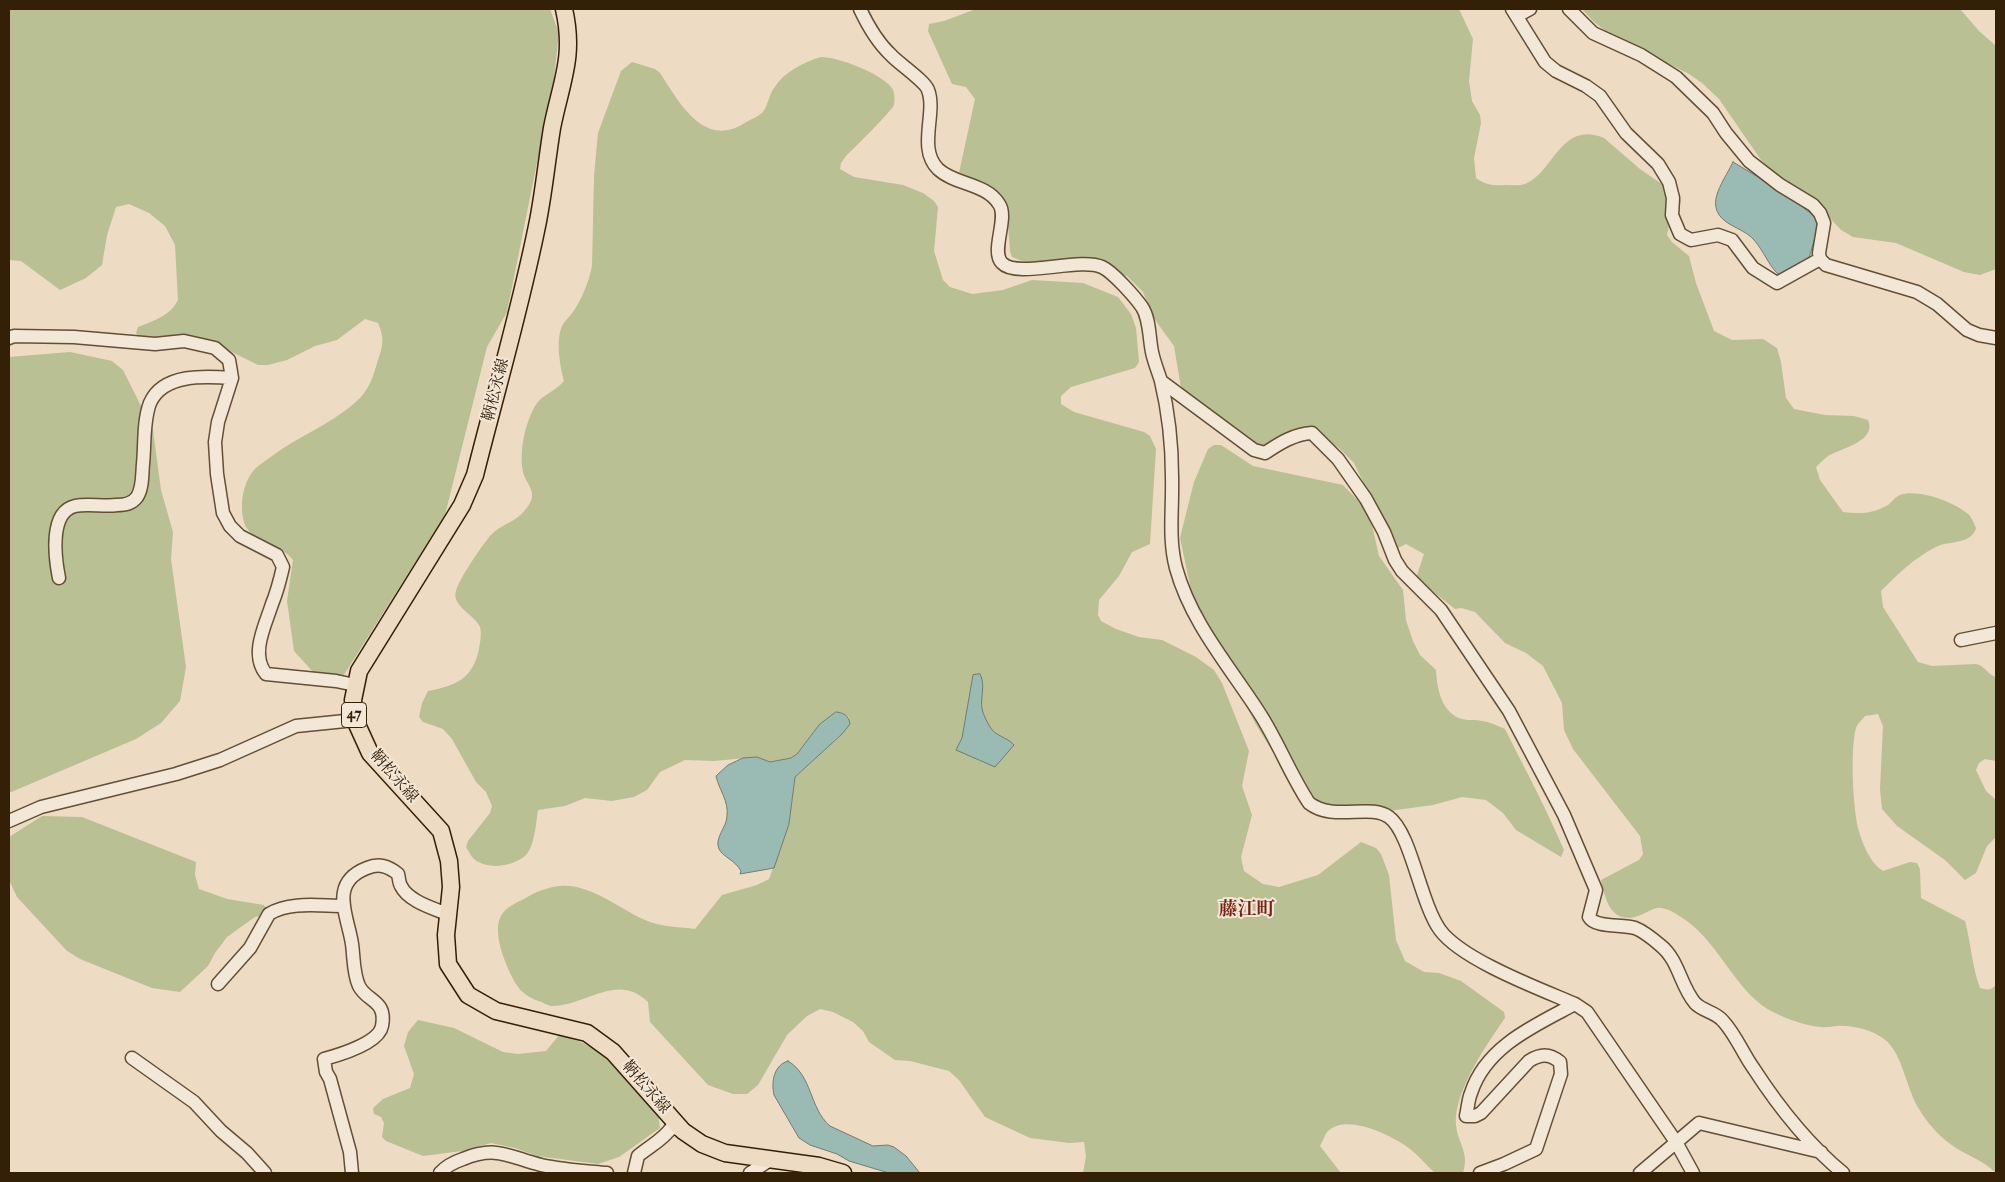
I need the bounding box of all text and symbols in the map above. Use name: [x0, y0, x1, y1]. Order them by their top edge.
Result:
street label: 鞆松永線: [480, 357, 514, 423]
road number: 47: [342, 702, 366, 728]
street label: 鞆松永線: [365, 747, 421, 807]
district label: 藤江町: [1219, 900, 1275, 922]
street label: 鞆松永線: [617, 1058, 673, 1118]

